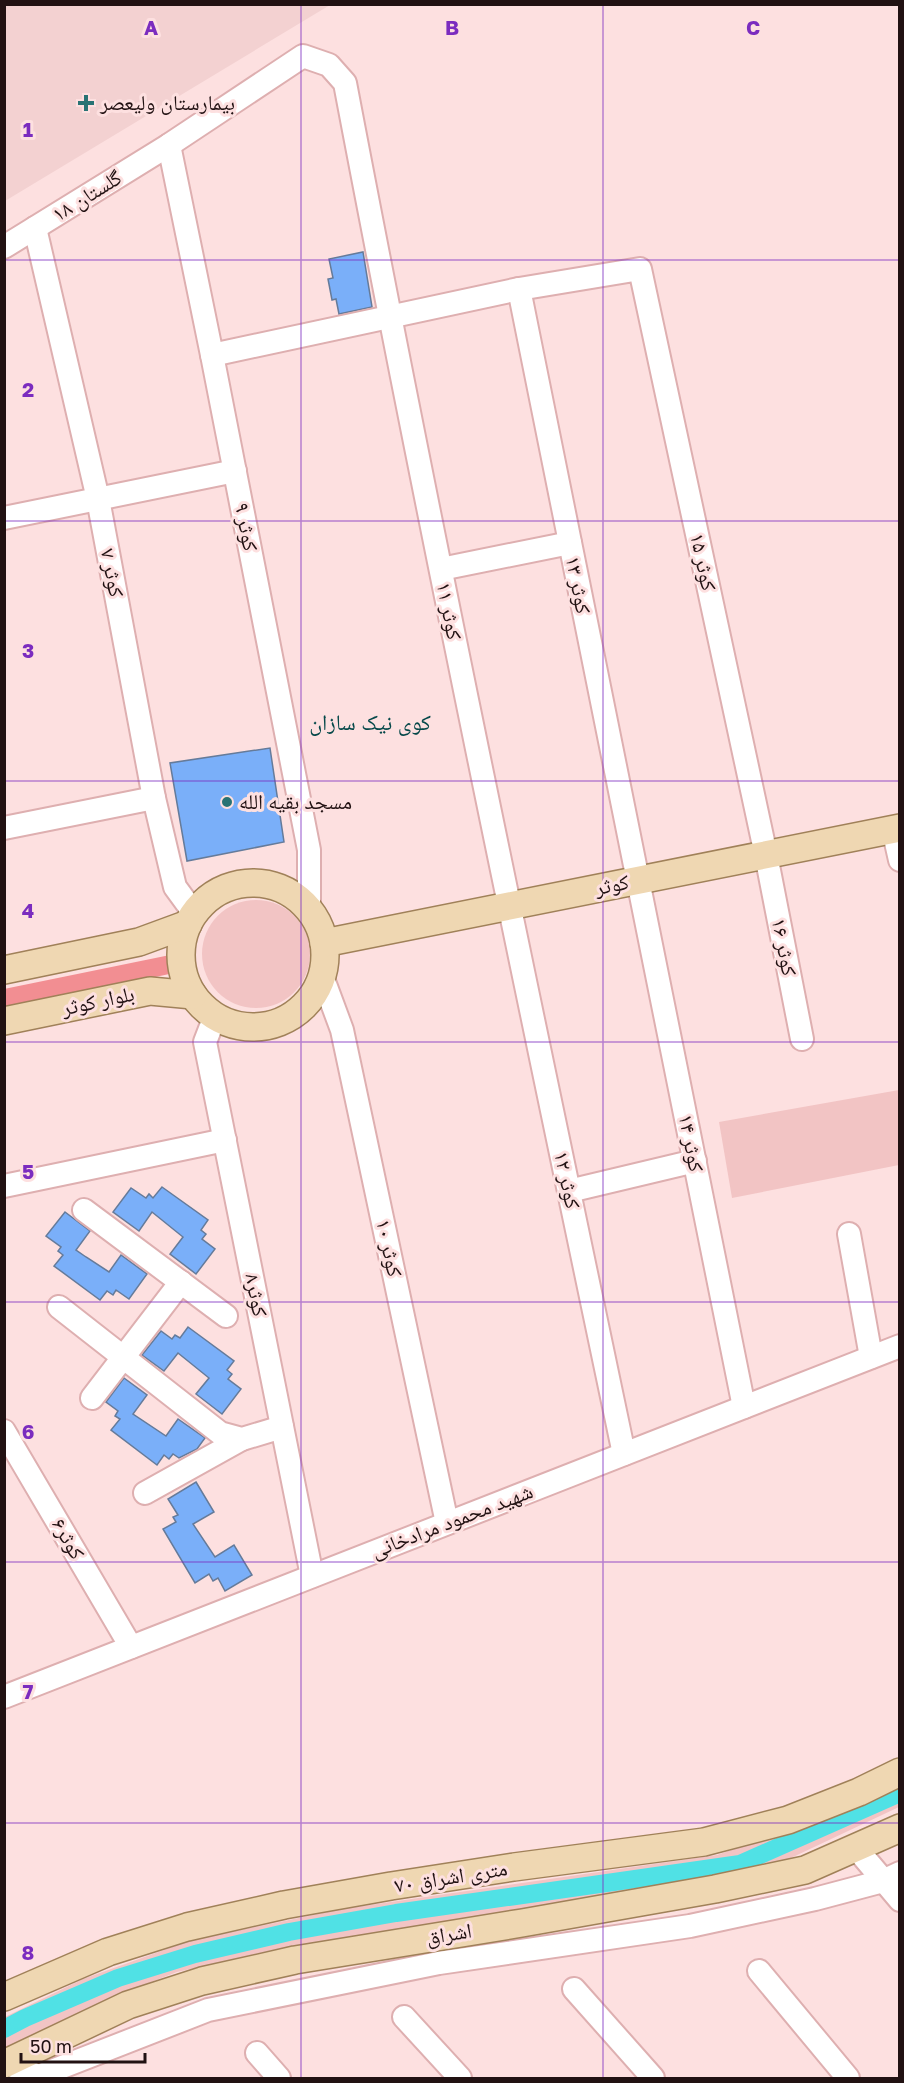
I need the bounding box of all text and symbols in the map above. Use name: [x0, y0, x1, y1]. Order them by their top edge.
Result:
text: A: [144, 15, 158, 39]
text: B: [445, 15, 459, 39]
text: C: [746, 15, 760, 39]
place label: بیمارستان ولیعصر: [99, 89, 235, 115]
marker: بیمارستان ولیعصر: [77, 94, 95, 112]
text: 1: [23, 117, 33, 141]
street label: گلستان ۱۸: [47, 164, 126, 227]
text: 2: [22, 377, 34, 401]
street label: کوثر ۹: [230, 500, 264, 554]
street label: ۱۵ کوثر: [685, 531, 723, 593]
street label: کوثر ۷: [96, 546, 130, 600]
street label: کوثر ۱۳: [561, 554, 597, 616]
street label: کوثر ۱۱: [432, 580, 468, 642]
text: 3: [22, 638, 34, 662]
district label: کوی نیک سازان: [309, 708, 431, 736]
place label: مسجد بقیه الله: [239, 788, 352, 814]
marker: مسجد بقیه الله: [220, 795, 234, 809]
street label: کوثر: [592, 868, 631, 900]
text: 4: [22, 898, 34, 922]
street label: کوثر ۱۶: [767, 916, 803, 978]
street label: بلوار کوثر: [58, 980, 136, 1021]
street label: کوثر ۱۴: [674, 1112, 710, 1174]
street label: کوثر ۱۲: [549, 1149, 587, 1211]
text: 5: [22, 1159, 34, 1183]
street label: کوثر ۱۰: [371, 1217, 409, 1279]
street label: کوثر۸: [240, 1271, 274, 1319]
text: 6: [22, 1419, 34, 1443]
street label: شهید محمود مرادخانی: [367, 1477, 537, 1564]
street label: کوثر۶: [47, 1513, 91, 1564]
text: 7: [23, 1679, 34, 1703]
street label: ۷۰ متری اشراق: [393, 1854, 509, 1899]
street label: اشراق: [424, 1917, 474, 1950]
text: 8: [22, 1940, 34, 1964]
scale bar: [21, 2026, 146, 2064]
text: 50 m: [30, 2035, 72, 2057]

